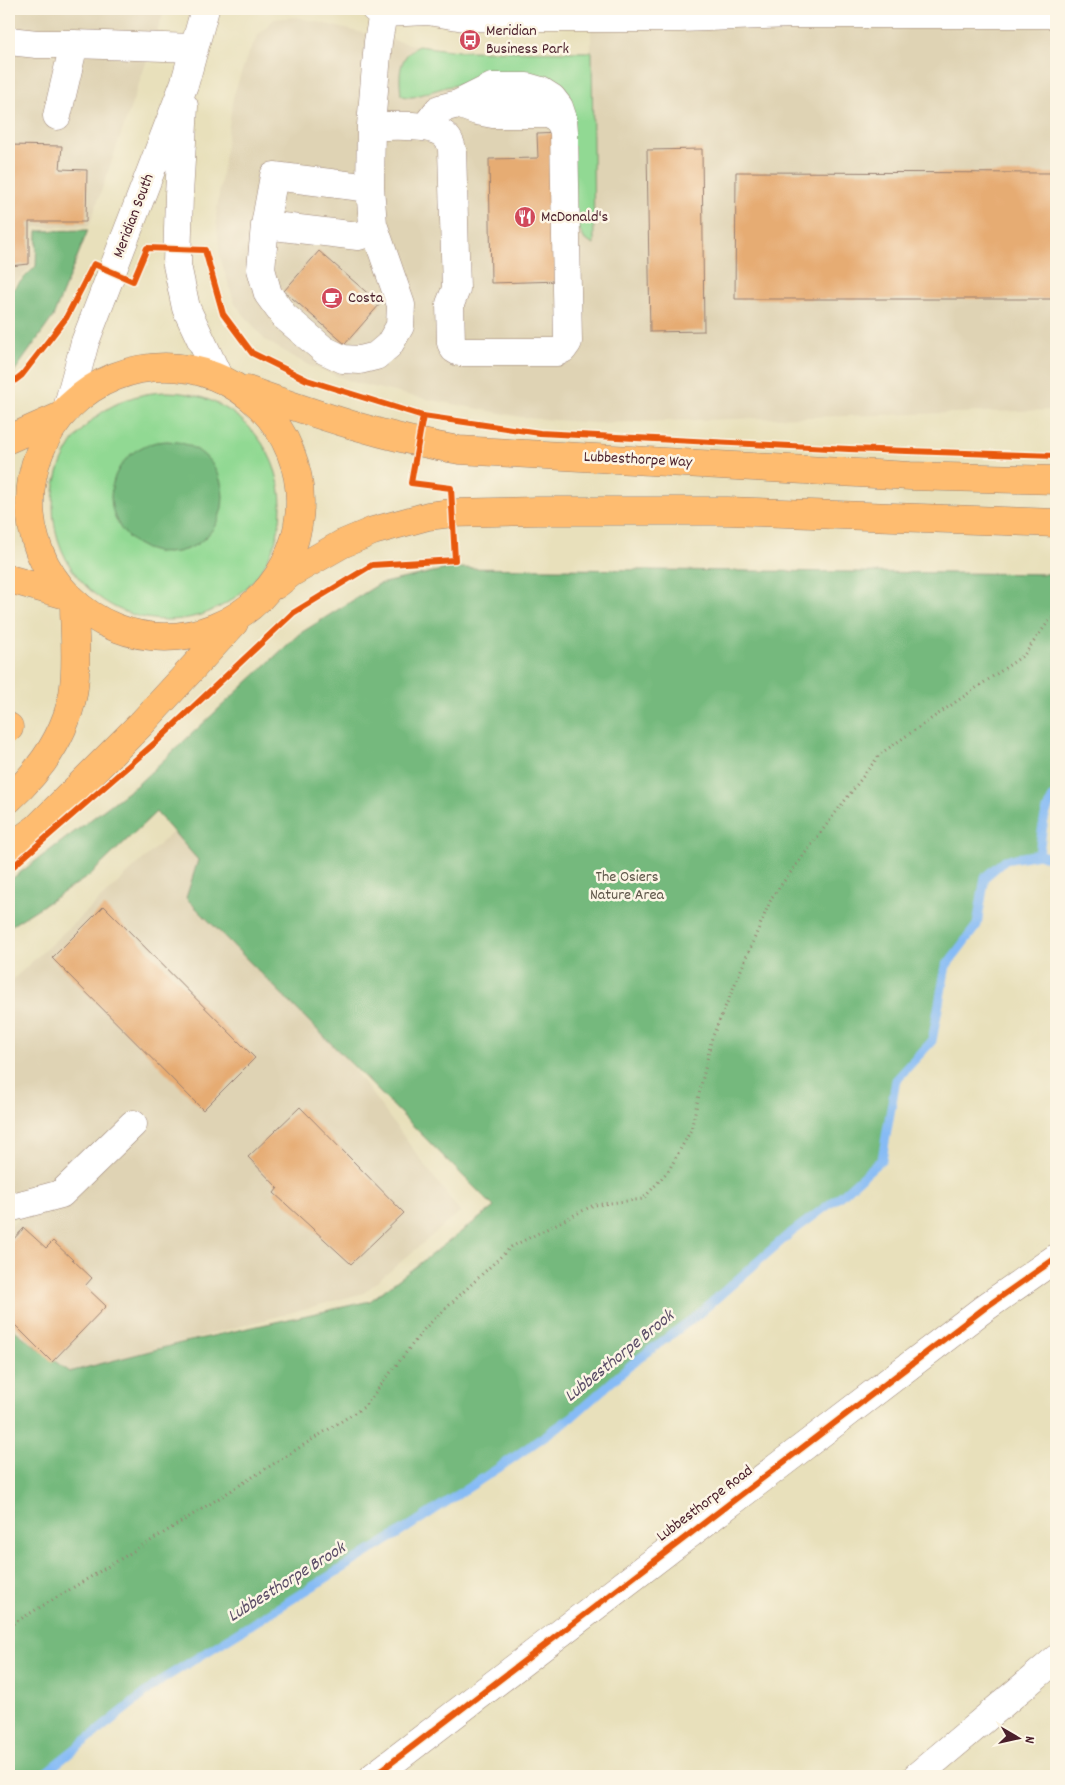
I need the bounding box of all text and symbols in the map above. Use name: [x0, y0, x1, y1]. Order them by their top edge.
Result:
place label: Meridian Business Park: [486, 20, 569, 61]
bus stop icon: Meridian Business Park: [458, 28, 482, 52]
street label: Meridian South: [107, 171, 161, 261]
restaurant icon: McDonald's: [513, 205, 537, 229]
place label: McDonald's: [541, 206, 609, 229]
cafe icon: Costa: [320, 286, 344, 310]
place label: Costa: [348, 287, 384, 310]
street label: Lubbesthorpe Way: [583, 446, 693, 474]
park label: The Osiers Nature Area: [590, 866, 665, 907]
water label: Lubbesthorpe Brook: [560, 1304, 681, 1409]
street label: Lubbesthorpe Road: [652, 1460, 758, 1548]
water label: Lubbesthorpe Brook: [223, 1536, 352, 1629]
north arrow: [992, 1712, 1042, 1762]
text: N: [1018, 1735, 1039, 1745]

